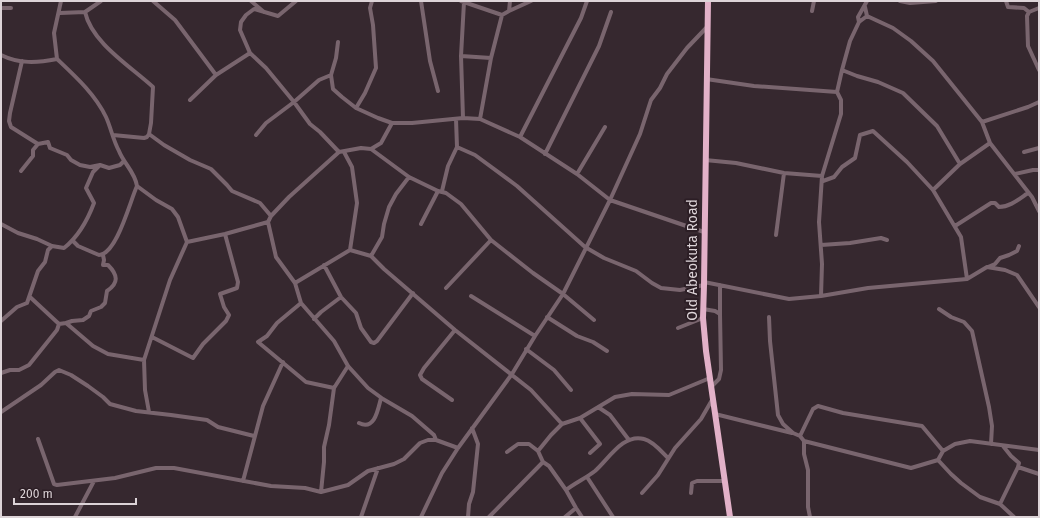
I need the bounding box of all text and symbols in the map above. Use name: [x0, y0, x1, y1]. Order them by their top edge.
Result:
street label: Old Abeokuta Road: [684, 199, 701, 321]
scale bar: [14, 480, 136, 506]
text: 200 m: [20, 487, 53, 501]

